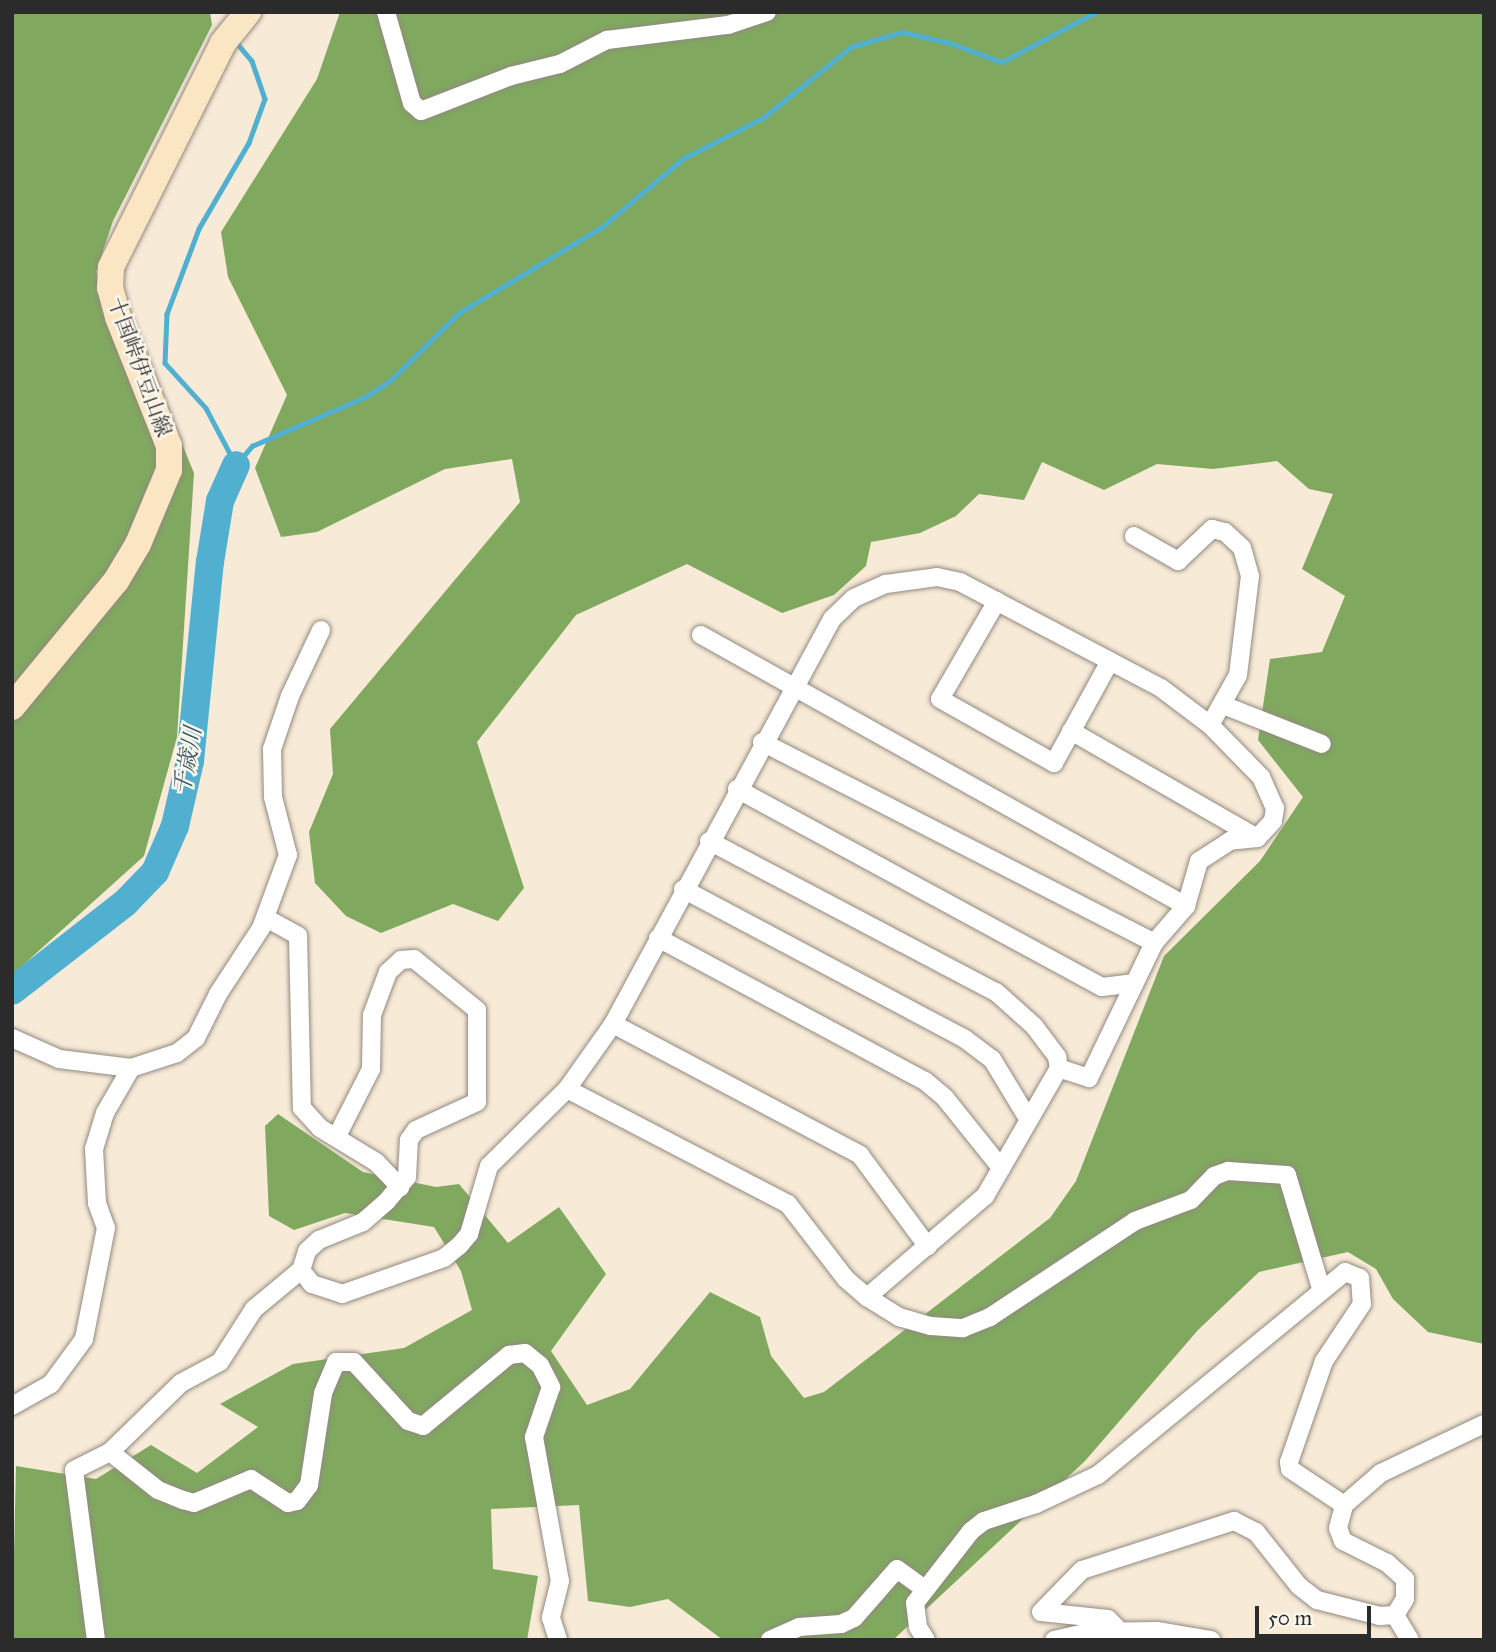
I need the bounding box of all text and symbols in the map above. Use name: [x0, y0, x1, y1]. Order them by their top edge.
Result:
street label: 十国峠伊豆山線: [103, 294, 177, 440]
water label: 千歳川: [167, 725, 207, 797]
scale bar: [1258, 1592, 1374, 1636]
text: 50 m: [1268, 1605, 1312, 1631]

